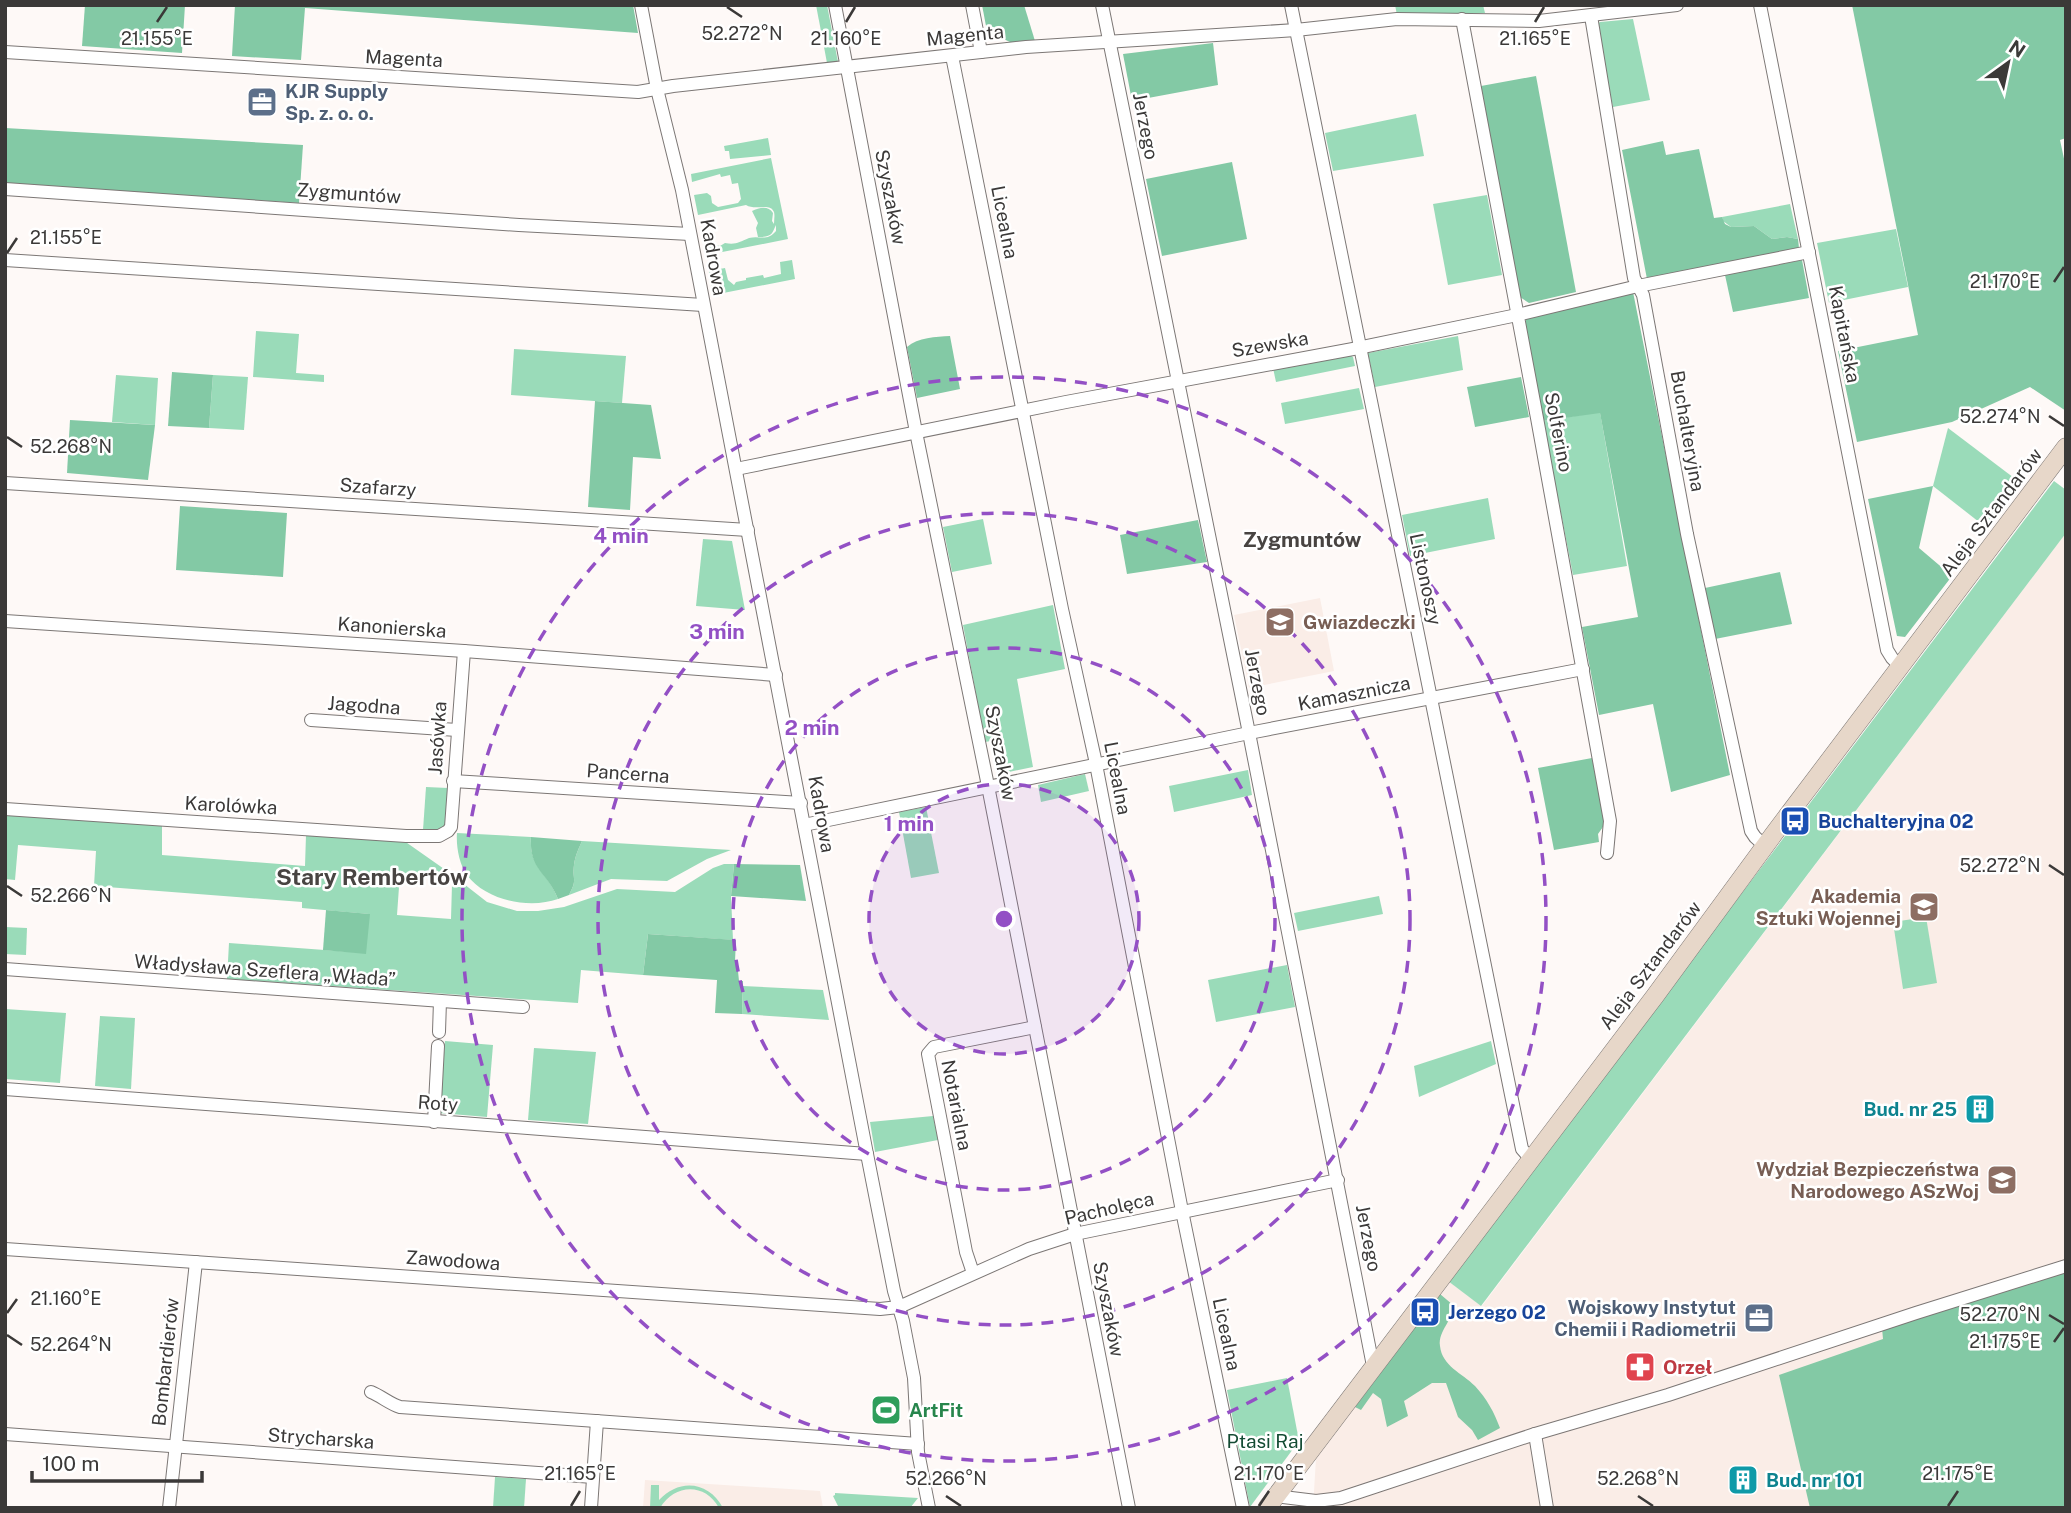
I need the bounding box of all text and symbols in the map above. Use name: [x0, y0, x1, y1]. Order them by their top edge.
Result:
street label: Magenta: [925, 20, 1005, 50]
text: 52.272°N: [702, 23, 782, 44]
text: 21.155°E: [121, 28, 193, 49]
text: 21.160°E: [810, 28, 882, 49]
text: 21.165°E: [1499, 28, 1571, 49]
north arrow: [1973, 28, 2043, 98]
text: N: [2005, 35, 2029, 62]
street label: Magenta: [365, 45, 443, 71]
place label: KJR Supply Sp. z. o. o.: [285, 80, 388, 124]
office icon: KJR Supply Sp. z. o. o.: [245, 85, 279, 119]
street label: Jerzego: [1129, 91, 1163, 161]
street label: Szyszaków: [871, 148, 911, 247]
street label: Zygmuntów: [296, 178, 402, 208]
street label: Licealna: [987, 183, 1023, 261]
street label: Kadrowa: [696, 217, 732, 297]
text: 21.155°E: [30, 227, 102, 248]
text: 21.170°E: [1970, 271, 2040, 292]
street label: Kapitańska: [1825, 284, 1865, 384]
street label: Szewska: [1230, 326, 1310, 362]
street label: Buchalteryjna: [1667, 369, 1709, 493]
street label: Solferino: [1540, 390, 1578, 474]
text: 52.274°N: [1960, 406, 2040, 427]
text: 52.268°N: [30, 436, 112, 457]
street label: Aleja Sztandarów: [1936, 443, 2046, 580]
street label: Szafarzy: [339, 473, 417, 501]
text: 4 min: [593, 523, 649, 548]
district label: Zygmuntów: [1243, 527, 1362, 552]
street label: Listonoszy: [1406, 531, 1446, 627]
school or university icon: Gwiazdeczki: [1263, 605, 1297, 639]
place label: Gwiazdeczki: [1303, 611, 1416, 633]
street label: Kanonierska: [337, 612, 447, 642]
text: 3 min: [689, 619, 745, 644]
street label: Jerzego: [1241, 647, 1275, 717]
street label: Kamasznicza: [1296, 671, 1412, 715]
street label: Jagodna: [327, 691, 401, 719]
street label: Jasówka: [423, 700, 451, 776]
street label: Szyszaków: [981, 704, 1021, 803]
text: 2 min: [784, 715, 840, 740]
street label: Licealna: [1100, 739, 1136, 817]
street label: Pancerna: [586, 759, 670, 787]
street label: Kadrowa: [804, 774, 840, 854]
street label: Karolówka: [184, 792, 278, 818]
bus stop icon: Buchalteryjna 02: [1778, 804, 1812, 838]
place label: Buchalteryjna 02: [1818, 810, 1974, 832]
text: 1 min: [884, 811, 934, 836]
text: 52.272°N: [1960, 855, 2040, 876]
district label: Stary Rembertów: [276, 863, 468, 890]
text: 52.266°N: [30, 885, 112, 906]
place label: Akademia Sztuki Wojennej: [1755, 885, 1901, 929]
school or university icon: Akademia Sztuki Wojennej: [1907, 890, 1941, 924]
street label: Aleja Sztandarów: [1595, 896, 1705, 1033]
centre of rings: [992, 907, 1016, 931]
street label: Władysława Szeflera „Włada”: [134, 950, 396, 990]
street label: Notarialna: [937, 1058, 977, 1152]
street label: Roty: [417, 1091, 459, 1115]
building icon: Bud. nr 25: [1963, 1092, 1997, 1126]
place label: Bud. nr 25: [1864, 1098, 1957, 1120]
place label: Wydział Bezpieczeństwa Narodowego ASzWoj: [1756, 1158, 1979, 1202]
school or university icon: Wydział Bezpieczeństwa Narodowego ASzWoj: [1985, 1163, 2019, 1197]
street label: Pacholęca: [1062, 1187, 1156, 1229]
street label: Jerzego: [1352, 1203, 1386, 1273]
street label: Zawodowa: [405, 1246, 501, 1274]
street label: Szyszaków: [1089, 1260, 1129, 1359]
text: 21.160°E: [30, 1288, 102, 1309]
street label: Licealna: [1209, 1295, 1245, 1373]
bus stop icon: Jerzego 02: [1408, 1295, 1442, 1329]
place label: Wojskowy Instytut Chemii i Radiometrii: [1554, 1296, 1736, 1340]
street label: Bombardierów: [147, 1297, 183, 1427]
place label: Jerzego 02: [1448, 1301, 1546, 1323]
office icon: Wojskowy Instytut Chemii i Radiometrii: [1742, 1301, 1776, 1335]
text: 52.270°N: [1960, 1304, 2040, 1325]
text: 21.175°E: [1969, 1331, 2041, 1352]
text: 52.264°N: [30, 1334, 112, 1355]
pharmacy icon: Orzeł: [1623, 1350, 1657, 1384]
place label: Orzeł: [1663, 1356, 1712, 1378]
sports icon: ArtFit: [869, 1393, 903, 1427]
place label: ArtFit: [909, 1399, 963, 1421]
street label: Strycharska: [267, 1423, 375, 1453]
park label: Ptasi Raj: [1226, 1430, 1304, 1452]
scale bar: [32, 1440, 201, 1484]
text: 100 m: [42, 1451, 99, 1476]
text: 21.165°E: [544, 1463, 616, 1484]
text: 21.170°E: [1234, 1463, 1304, 1484]
building icon: Bud. nr 101: [1726, 1463, 1760, 1497]
text: 21.175°E: [1922, 1463, 1994, 1484]
text: 52.266°N: [905, 1468, 987, 1489]
text: 52.268°N: [1597, 1468, 1679, 1489]
place label: Bud. nr 101: [1766, 1469, 1863, 1491]

